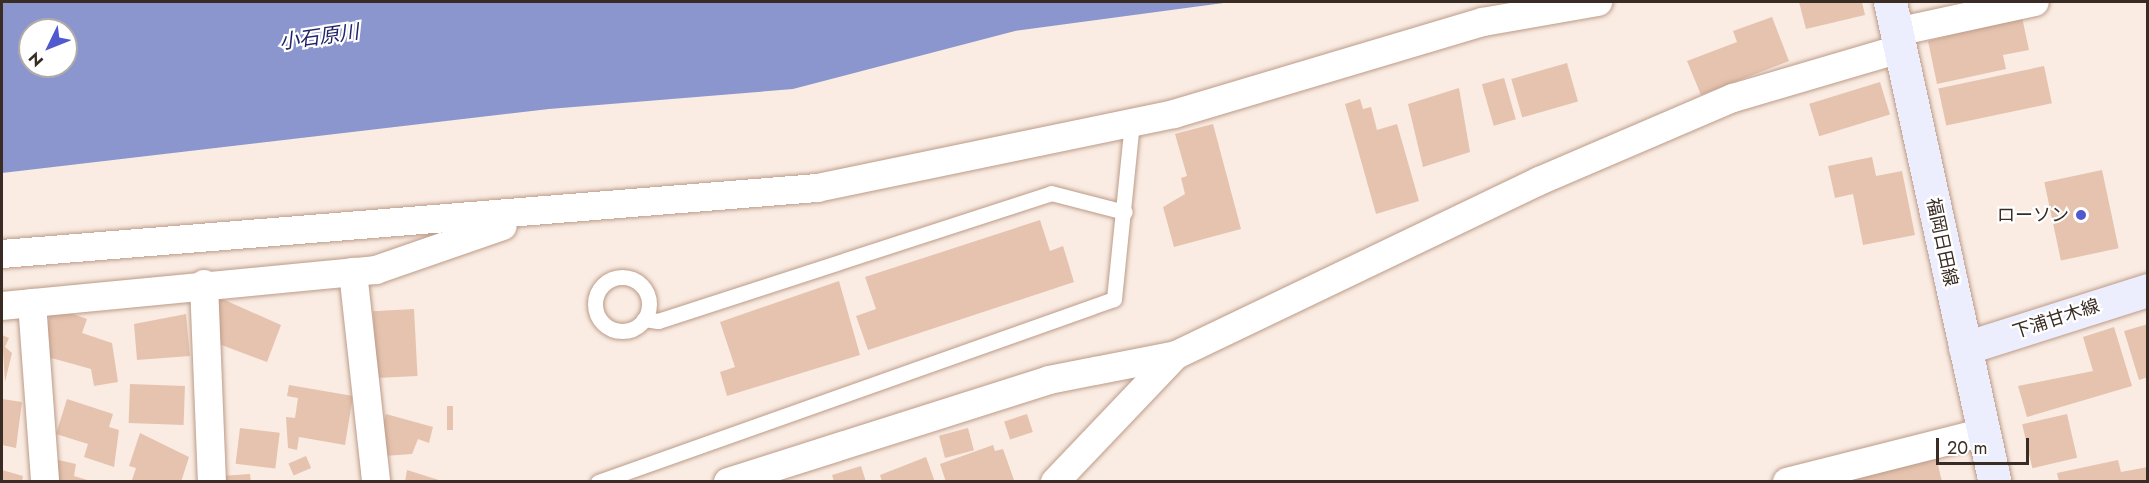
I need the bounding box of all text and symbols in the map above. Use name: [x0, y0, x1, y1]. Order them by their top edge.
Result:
north arrow: [18, 18, 78, 78]
water label: 小石原川: [278, 20, 360, 54]
text: N: [23, 47, 49, 72]
street label: 福岡日田線: [1922, 196, 1962, 288]
place label: ローソン: [1997, 204, 2069, 226]
marker: ローソン: [2074, 208, 2088, 222]
street label: 下浦甘木線: [2010, 295, 2102, 343]
scale bar: [1939, 426, 2032, 464]
text: 20 m: [1947, 435, 1987, 461]

